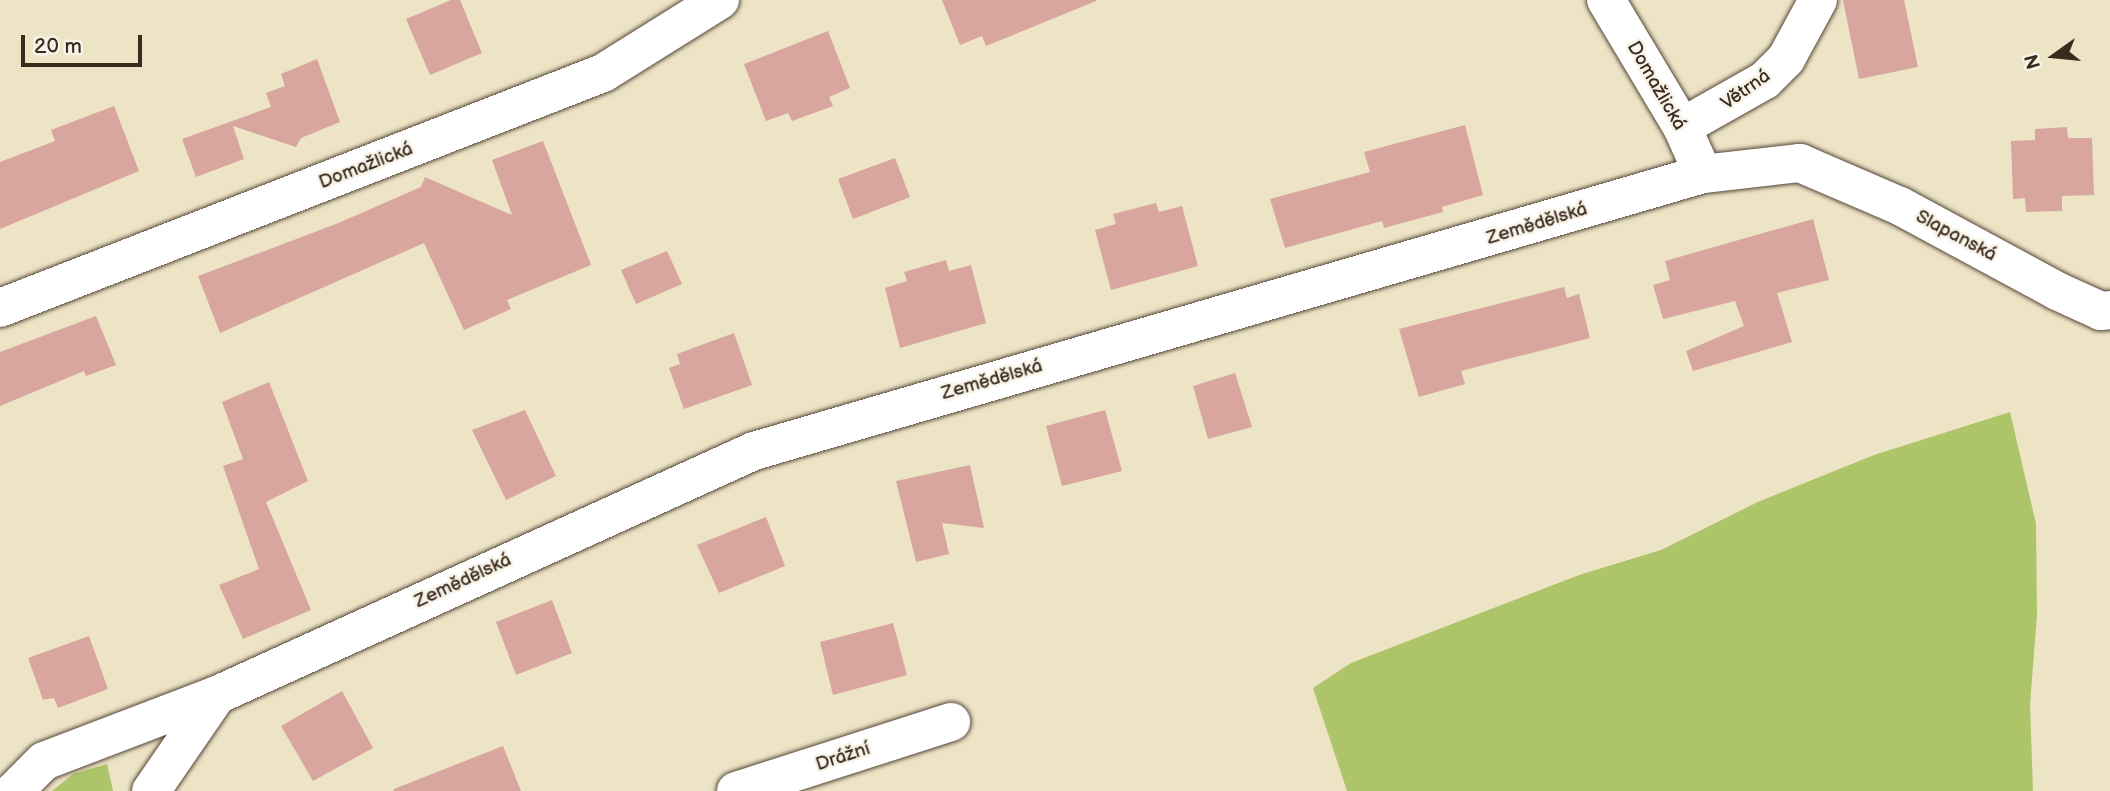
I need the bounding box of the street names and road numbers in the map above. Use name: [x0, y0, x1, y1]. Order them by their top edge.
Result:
street label: Domažlická: [1621, 37, 1691, 135]
street label: Větrná: [1717, 65, 1775, 115]
street label: Domažlická: [316, 138, 416, 194]
street label: Zemědělská: [1484, 198, 1590, 250]
street label: Slapanská: [1912, 205, 2000, 267]
street label: Zemědělská: [939, 355, 1045, 405]
street label: Zemědělská: [411, 549, 515, 613]
street label: Drážní: [813, 738, 873, 776]

